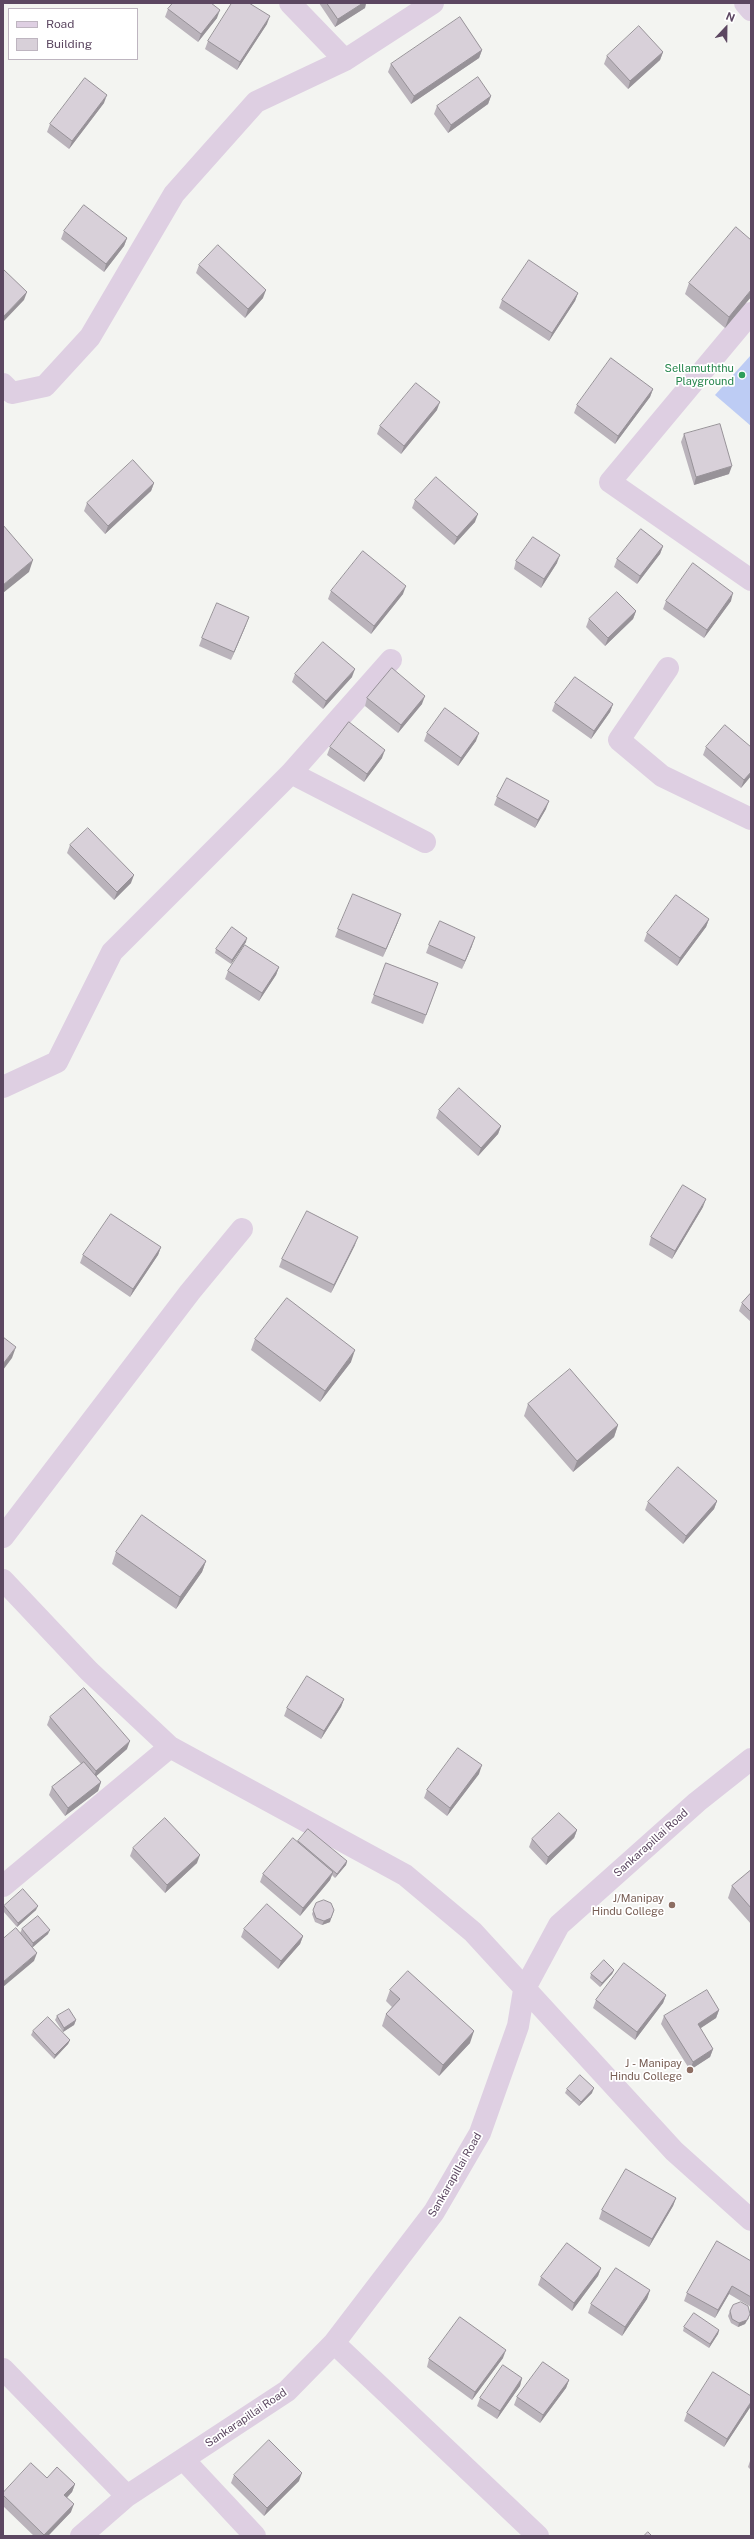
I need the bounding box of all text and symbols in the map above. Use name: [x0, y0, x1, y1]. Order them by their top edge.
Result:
legend: [8, 8, 138, 60]
north arrow: [706, 8, 746, 48]
text: N: [724, 10, 737, 24]
text: Road: [46, 17, 74, 31]
text: Building: [46, 37, 92, 51]
place label: Sellamuththu Playground: [665, 362, 734, 388]
marker: Sellamuththu Playground: [737, 370, 747, 380]
street label: Sankarapillai Road: [611, 1806, 691, 1880]
place label: J/Manipay Hindu College: [592, 1892, 664, 1918]
marker: J/Manipay Hindu College: [667, 1900, 677, 1910]
place label: J - Manipay Hindu College: [610, 2057, 682, 2083]
marker: J - Manipay Hindu College: [685, 2065, 695, 2075]
street label: Sankarapillai Road: [425, 2130, 485, 2220]
street label: Sankarapillai Road: [203, 2386, 289, 2450]

